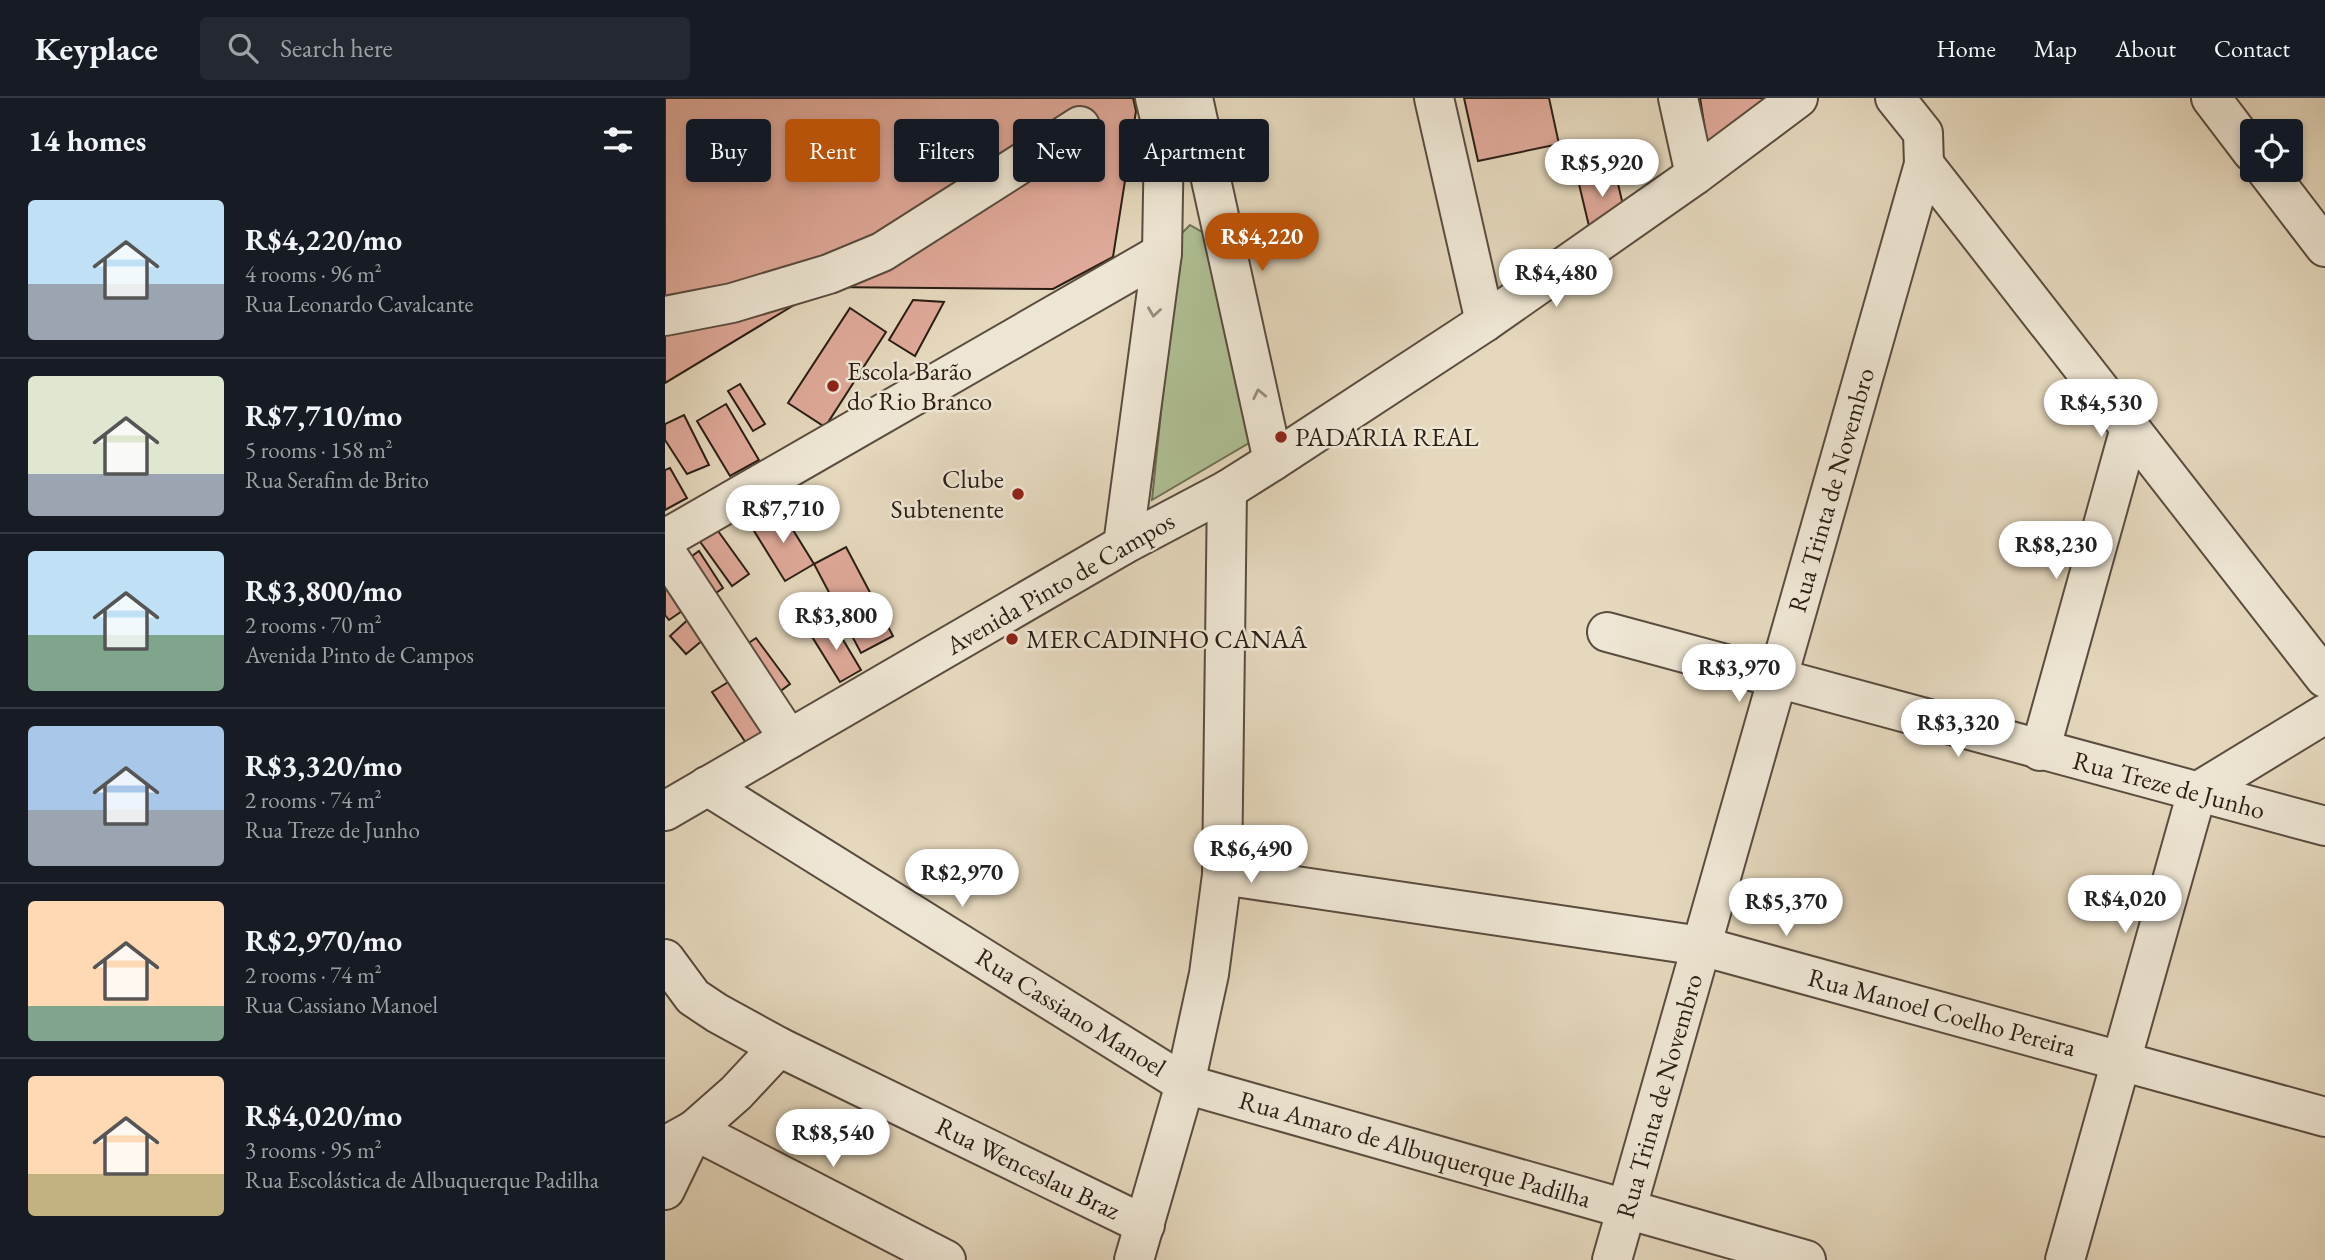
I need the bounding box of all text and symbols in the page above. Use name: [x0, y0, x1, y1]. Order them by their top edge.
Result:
search box: [200, 17, 690, 80]
text: Keyplace: [35, 27, 158, 70]
icon: search: [224, 29, 262, 67]
text: Search here: [280, 31, 393, 65]
text: Home: [1936, 33, 1996, 64]
text: Map: [2034, 33, 2077, 64]
text: About: [2115, 33, 2176, 64]
text: Contact: [2214, 33, 2290, 64]
chip: Buy: [686, 119, 771, 182]
chip: Rent: [785, 119, 880, 182]
chip: Filters: [894, 119, 999, 182]
chip: New: [1013, 119, 1105, 182]
chip: Apartment: [1119, 119, 1269, 182]
map controls: [2240, 119, 2303, 182]
button: locate: [2240, 119, 2303, 182]
text: 14 homes: [28, 121, 146, 160]
icon: filters: [599, 121, 637, 159]
pin: R$5,920: [1537, 140, 1667, 199]
text: R$5,920: [1561, 147, 1643, 177]
pin: R$4,220: [1197, 214, 1327, 273]
text: R$4,220/mo: [245, 220, 402, 259]
text: R$4,220: [1221, 221, 1303, 251]
icon: home: [84, 228, 168, 312]
pin: R$4,480: [1491, 250, 1621, 309]
text: R$4,480: [1515, 257, 1597, 287]
text: 4 rooms · 96 m²: [245, 259, 382, 289]
text: Rua Leonardo Cavalcante: [245, 289, 473, 319]
one-way arrow: [1147, 306, 1162, 318]
place label: Escola Barão do Rio Branco: [847, 354, 992, 418]
street label: Rua Trinta de Novembro: [1780, 364, 1882, 616]
marker: Escola Barão do Rio Branco: [825, 378, 841, 394]
pin: R$4,530: [2036, 380, 2166, 439]
text: R$4,530: [2060, 387, 2142, 417]
one-way arrow: [1252, 388, 1267, 400]
text: R$7,710/mo: [245, 396, 402, 435]
icon: home: [84, 404, 168, 488]
place label: PADARIA REAL: [1295, 420, 1479, 454]
marker: PADARIA REAL: [1273, 429, 1289, 445]
text: 5 rooms · 158 m²: [245, 435, 393, 465]
place label: Clube Subtenente: [891, 462, 1004, 526]
text: Rua Serafim de Brito: [245, 465, 429, 495]
pin: R$7,710: [718, 486, 848, 545]
marker: Clube Subtenente: [1010, 486, 1026, 502]
text: R$7,710: [742, 493, 824, 523]
street label: Avenida Pinto de Campos: [939, 504, 1181, 663]
pin: R$8,230: [1991, 522, 2121, 581]
text: R$8,230: [2015, 529, 2097, 559]
text: R$3,800/mo: [245, 571, 402, 610]
icon: home: [84, 579, 168, 663]
pin: R$3,800: [771, 592, 901, 652]
text: R$3,800: [795, 600, 877, 630]
text: 2 rooms · 70 m²: [245, 610, 382, 640]
place label: MERCADINHO CANAÂ: [1026, 622, 1308, 656]
marker: MERCADINHO CANAÂ: [1004, 631, 1020, 647]
text: Avenida Pinto de Campos: [245, 640, 474, 670]
pin: R$3,970: [1674, 644, 1804, 704]
text: R$3,970: [1698, 652, 1780, 682]
pin: R$3,320: [1893, 700, 2023, 759]
text: R$3,320: [1917, 707, 1999, 737]
street label: Rua Treze de Junho: [2069, 743, 2269, 827]
text: R$3,320/mo: [245, 746, 402, 785]
icon: home: [84, 754, 168, 838]
text: 2 rooms · 74 m²: [245, 785, 382, 815]
text: Rua Treze de Junho: [245, 815, 420, 845]
pin: R$6,490: [1186, 826, 1316, 885]
text: R$6,490: [1210, 833, 1292, 863]
pin: R$2,970: [897, 850, 1027, 909]
text: R$2,970: [921, 857, 1003, 887]
pin: R$4,020: [2060, 876, 2190, 935]
pin: R$5,370: [1721, 878, 1851, 938]
text: R$4,020: [2084, 883, 2166, 913]
text: R$5,370: [1745, 886, 1827, 916]
text: R$2,970/mo: [245, 921, 402, 960]
icon: home: [84, 929, 168, 1013]
street label: Rua Cassiano Manoel: [969, 940, 1173, 1084]
text: 2 rooms · 74 m²: [245, 960, 382, 990]
street label: Rua Manoel Coelho Pereira: [1804, 960, 2080, 1064]
street label: Rua Trinta de Novembro: [1608, 970, 1710, 1222]
text: Rua Cassiano Manoel: [245, 990, 438, 1020]
street label: Rua Amaro de Albuquerque Padilha: [1235, 1082, 1596, 1216]
text: R$4,020/mo: [245, 1096, 402, 1135]
icon: home: [84, 1104, 168, 1188]
street label: Rua Wenceslau Braz: [930, 1109, 1126, 1227]
pin: R$8,540: [768, 1110, 898, 1169]
text: R$8,540: [792, 1117, 874, 1147]
text: 3 rooms · 95 m²: [245, 1135, 382, 1165]
text: Rua Escolástica de Albuquerque Padilha: [245, 1165, 599, 1195]

